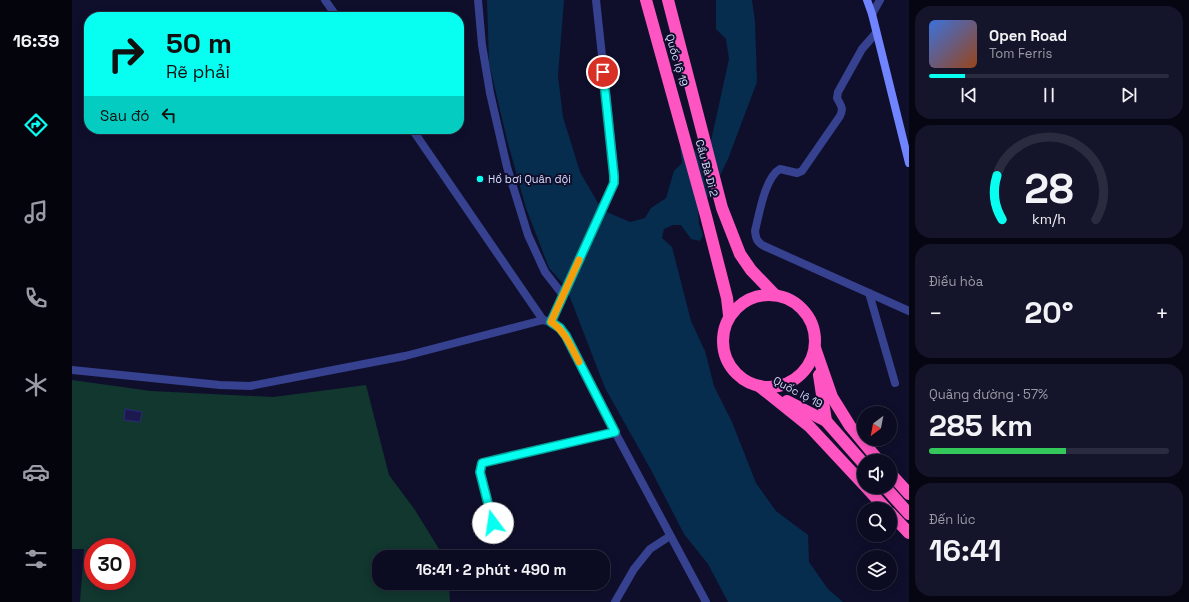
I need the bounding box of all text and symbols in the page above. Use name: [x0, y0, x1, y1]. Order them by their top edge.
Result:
text: 50 m: [166, 25, 232, 61]
text: Open Road: [989, 26, 1067, 45]
icon: right: [100, 28, 152, 80]
text: 16:39: [13, 29, 59, 52]
street label: Quốc lộ 19: [663, 32, 691, 88]
text: Tom Ferris: [989, 45, 1052, 62]
pin: [586, 55, 620, 89]
text: Rẽ phải: [166, 60, 230, 83]
icon: arrive: [592, 61, 614, 83]
icon: previous: [958, 84, 980, 106]
icon: pause: [1038, 84, 1060, 106]
icon: next: [1118, 84, 1140, 106]
icon: left: [158, 104, 180, 126]
text: Sau đó: [100, 106, 150, 125]
icon: directions: [22, 111, 50, 139]
street label: Cầu Bà Di 2: [693, 138, 721, 199]
text: 28: [1024, 162, 1074, 215]
place label: Hồ bơi Quân đội: [488, 172, 571, 186]
marker: Hồ bơi Quân đội: [475, 174, 485, 184]
icon: music: [22, 198, 50, 226]
text: km/h: [1032, 209, 1066, 227]
text: Điều hòa: [929, 273, 983, 290]
icon: phone: [22, 284, 50, 312]
text: 20°: [1024, 293, 1074, 332]
text: −: [929, 299, 943, 327]
text: +: [1155, 299, 1169, 327]
icon: climate: [22, 371, 50, 399]
street label: Quốc lộ 19: [771, 373, 825, 411]
text: Quãng đường · 57%: [929, 386, 1048, 403]
north arrow: [857, 406, 897, 446]
map controls: [857, 406, 897, 590]
text: 285 km: [929, 406, 1033, 445]
button: sound: [857, 454, 897, 494]
icon: car: [22, 458, 50, 486]
position arrow: [472, 502, 514, 544]
button: search: [857, 502, 897, 542]
text: Đến lúc: [929, 511, 976, 528]
text: 16:41: [929, 531, 1002, 570]
speed limit sign: 30: [84, 538, 136, 590]
icon: filters: [22, 545, 50, 573]
button: layers: [857, 550, 897, 590]
text: 16:41 · 2 phút · 490 m: [416, 560, 566, 579]

